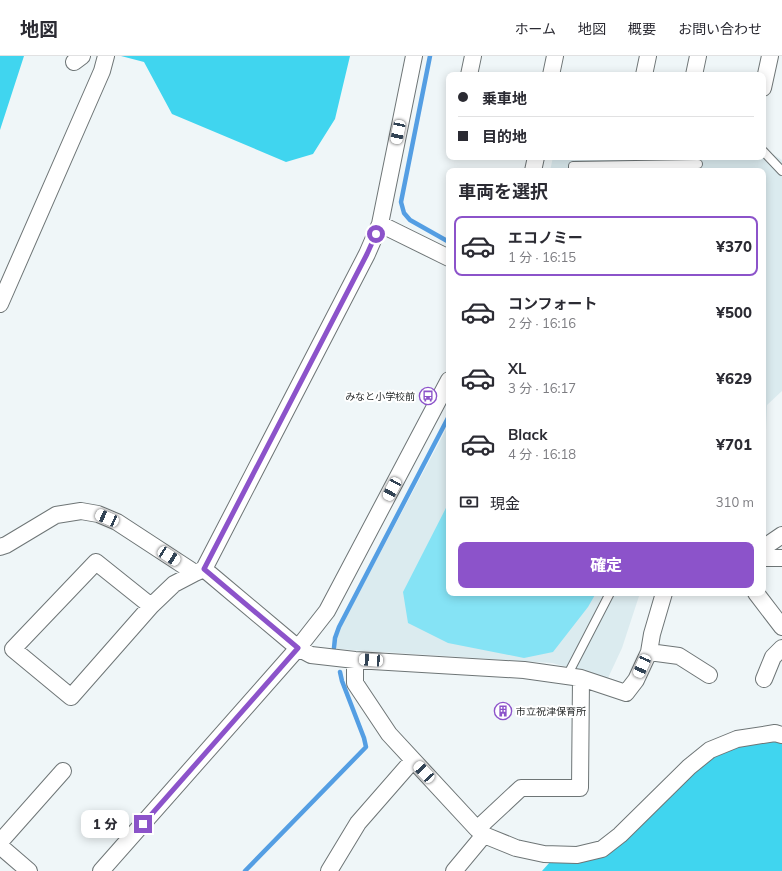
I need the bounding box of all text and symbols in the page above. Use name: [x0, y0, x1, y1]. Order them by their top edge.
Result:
text: 地図: [20, 17, 58, 41]
text: ホーム: [514, 20, 556, 38]
text: 地図: [578, 20, 606, 38]
text: 概要: [628, 20, 656, 38]
text: お問い合わせ: [678, 20, 762, 38]
text: 乗車地: [482, 89, 527, 108]
car: [390, 119, 406, 145]
text: 目的地: [482, 127, 527, 146]
text: 車両を選択: [458, 180, 548, 203]
route start: [367, 225, 385, 243]
icon: car: [460, 228, 496, 264]
text: エコノミー: [508, 228, 583, 247]
text: ¥370: [716, 237, 752, 256]
text: 1 分 · 16:15: [508, 249, 576, 265]
icon: car: [460, 294, 496, 330]
text: コンフォート: [508, 294, 598, 313]
text: ¥500: [716, 303, 752, 322]
text: 2 分 · 16:16: [508, 315, 576, 331]
text: XL: [508, 359, 526, 378]
icon: car: [460, 360, 496, 396]
text: ¥629: [716, 369, 752, 388]
text: 3 分 · 16:17: [508, 380, 576, 396]
bus stop icon: みなと小学校前: [418, 386, 438, 406]
place label: みなと小学校前: [345, 390, 415, 403]
text: Black: [508, 425, 547, 444]
icon: car: [460, 426, 496, 462]
text: ¥701: [716, 435, 752, 454]
text: 4 分 · 16:18: [508, 446, 576, 462]
car: [381, 476, 403, 502]
icon: cash: [458, 491, 480, 513]
text: 現金: [490, 494, 520, 513]
text: 310 m: [716, 494, 754, 510]
car: [94, 508, 120, 528]
button: 確定: [458, 542, 754, 588]
car: [156, 544, 182, 568]
car: [359, 653, 383, 667]
car: [632, 653, 652, 679]
building icon: 市立祝津保育所: [493, 701, 513, 721]
place label: 市立祝津保育所: [516, 705, 586, 718]
car: [411, 759, 437, 785]
callout: 1 分: [81, 810, 129, 838]
route end: [134, 815, 152, 833]
text: 1 分: [93, 816, 117, 832]

